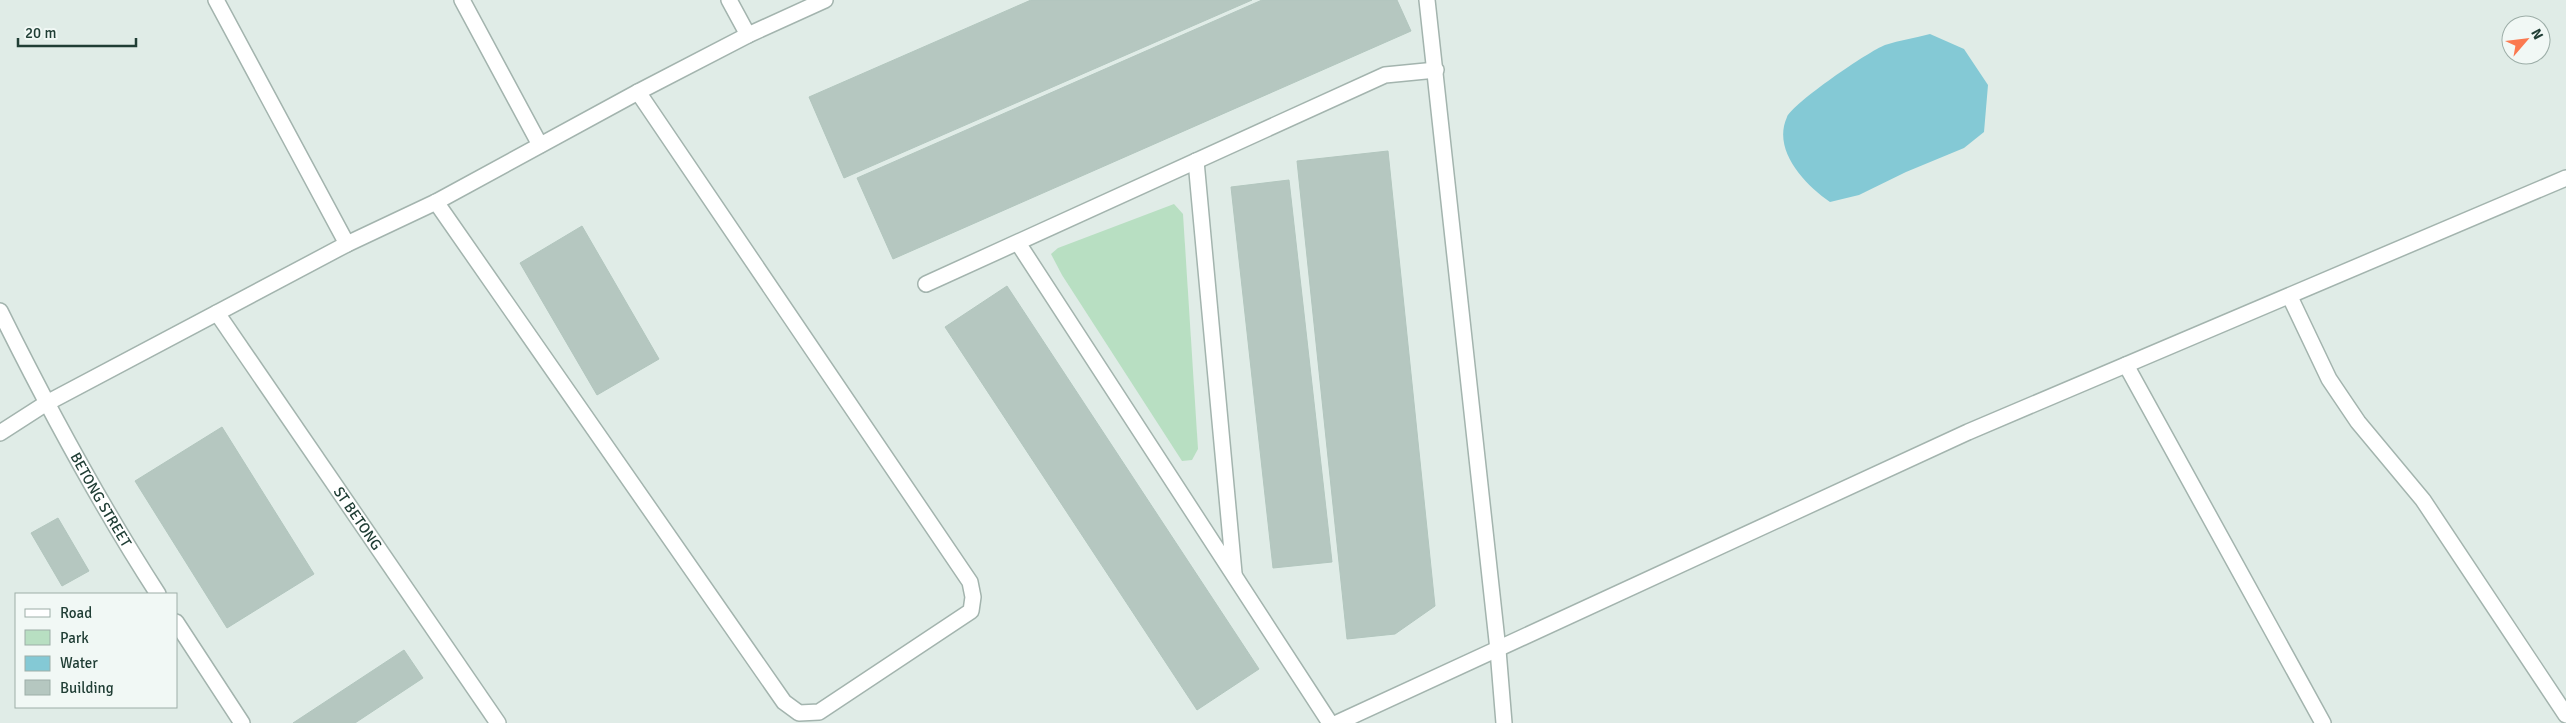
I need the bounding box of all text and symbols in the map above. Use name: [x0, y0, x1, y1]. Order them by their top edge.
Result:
scale bar: [18, 15, 135, 47]
north arrow: [2501, 15, 2551, 65]
text: 20 m: [25, 24, 56, 42]
text: N: [2527, 26, 2547, 42]
street label: BETONG STREET: [66, 449, 136, 551]
street label: ST BETONG: [330, 483, 386, 554]
legend: [15, 593, 178, 708]
text: Road: [60, 604, 92, 622]
text: Park: [60, 629, 89, 647]
text: Water: [60, 654, 98, 672]
text: Building: [60, 679, 114, 697]

